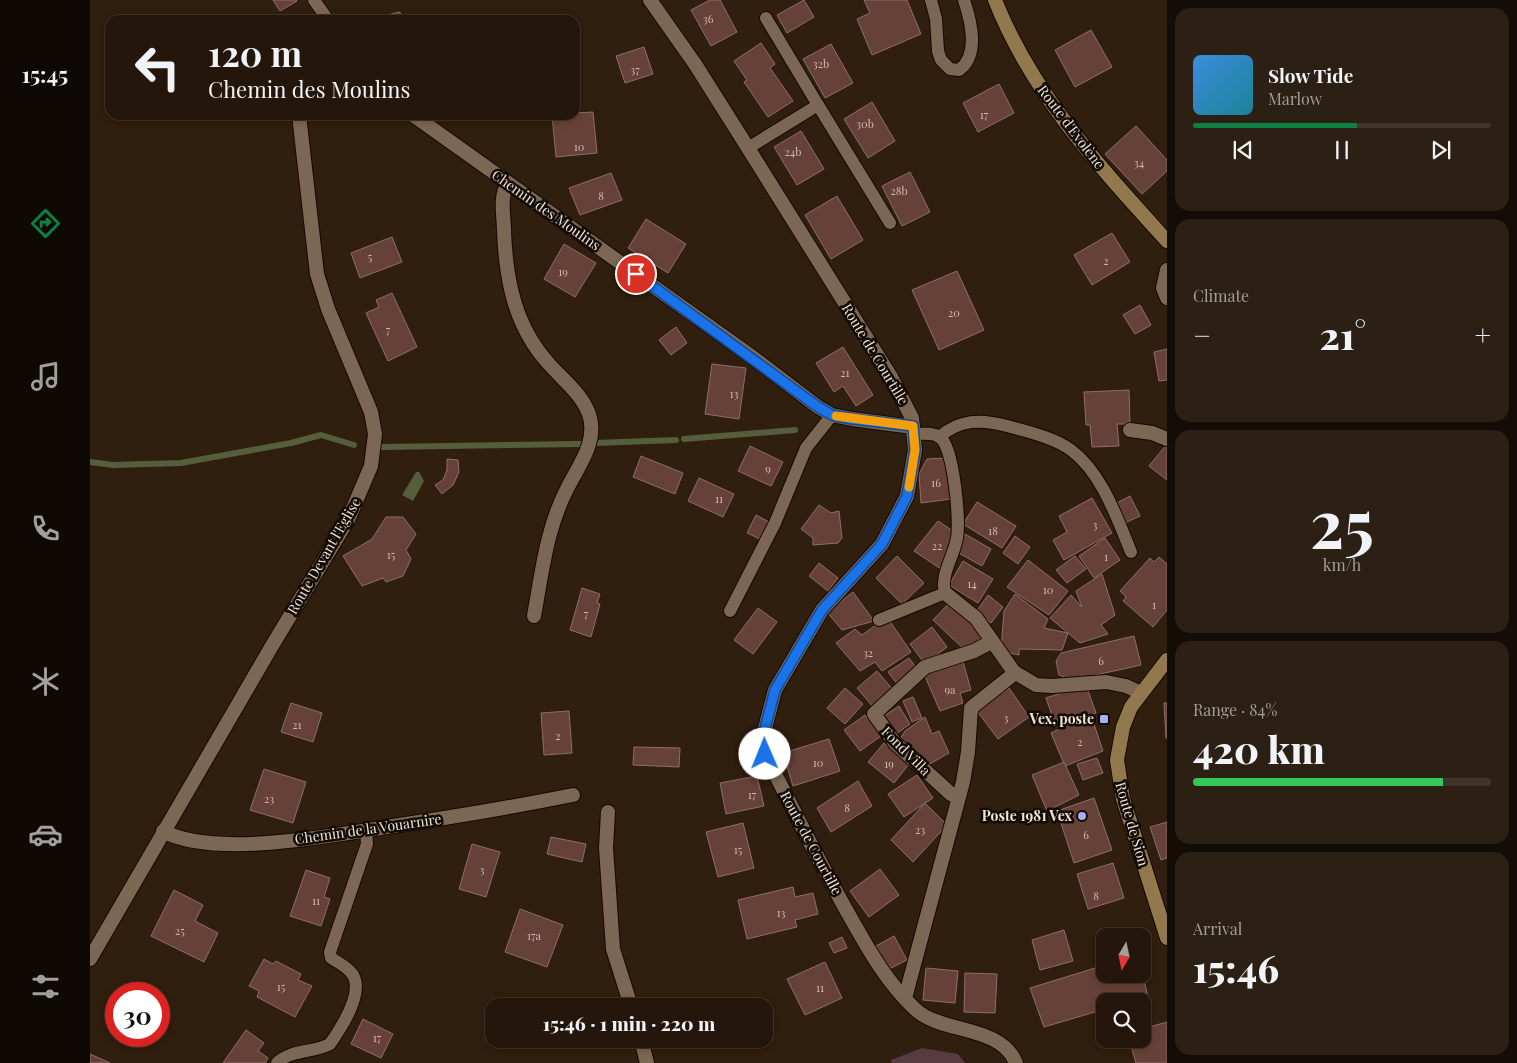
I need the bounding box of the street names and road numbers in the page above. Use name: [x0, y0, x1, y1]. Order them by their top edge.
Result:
street label: Route d'Evolène: [1034, 81, 1109, 172]
street label: Chemin des Moulins: [488, 165, 604, 254]
street label: Route de Courtille: [838, 300, 913, 408]
street label: Route Devant l'Eglise: [282, 494, 365, 617]
street label: Fond Villa: [878, 722, 935, 779]
street label: Route de Sion: [1111, 780, 1154, 869]
street label: Route de Courtille: [776, 788, 847, 898]
street label: Chemin de la Vouarnire: [293, 809, 442, 848]

